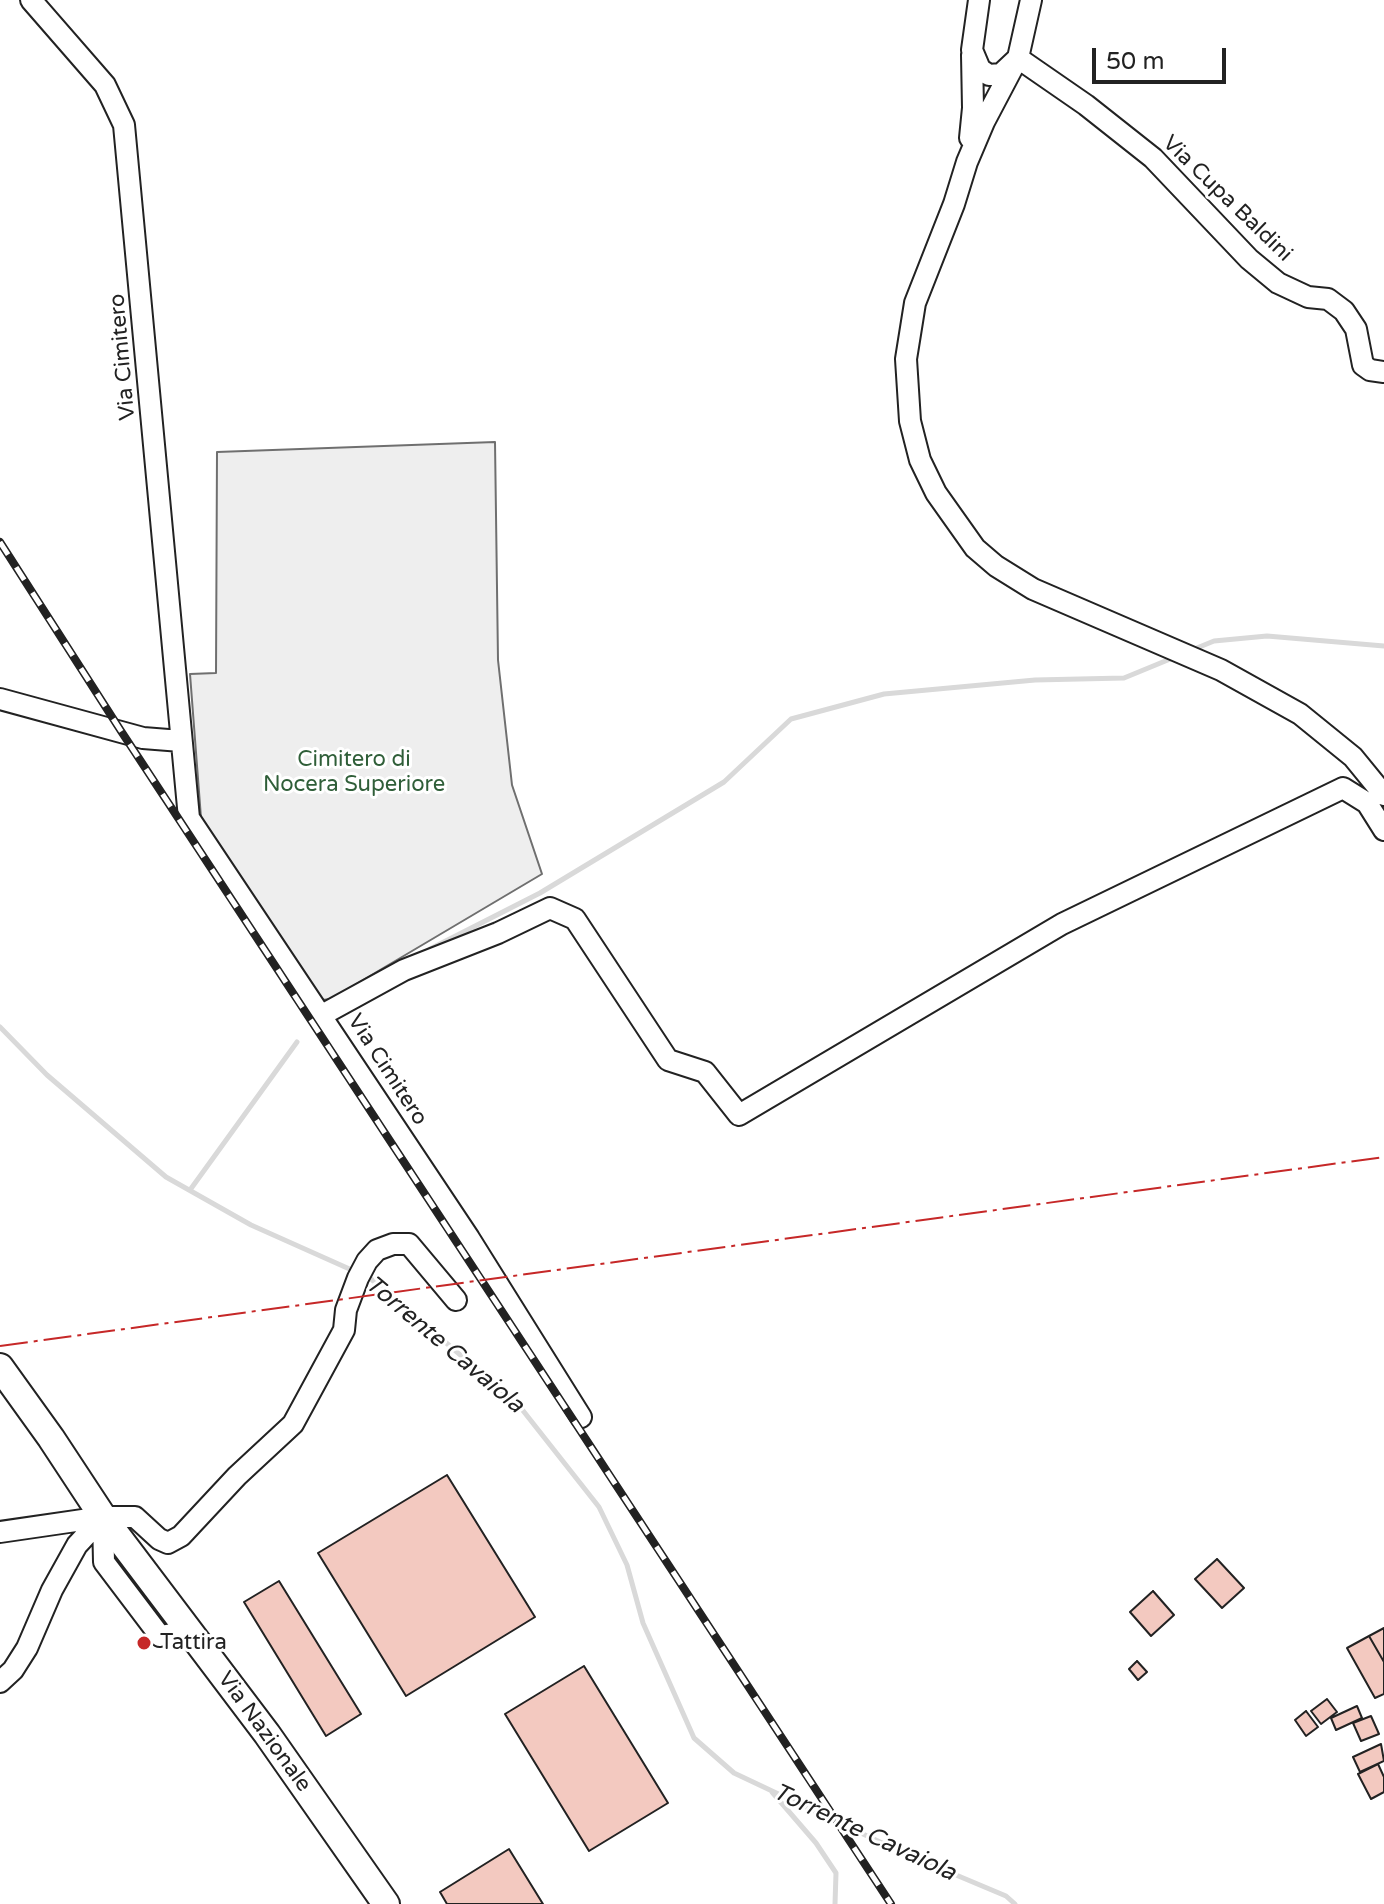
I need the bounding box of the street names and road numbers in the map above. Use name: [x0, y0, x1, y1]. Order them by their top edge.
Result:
street label: Via Cupa Baldini: [1157, 130, 1297, 268]
street label: Via Cimitero: [104, 292, 142, 422]
street label: Via Cimitero: [341, 1009, 433, 1131]
street label: Via Nazionale: [212, 1667, 316, 1797]

